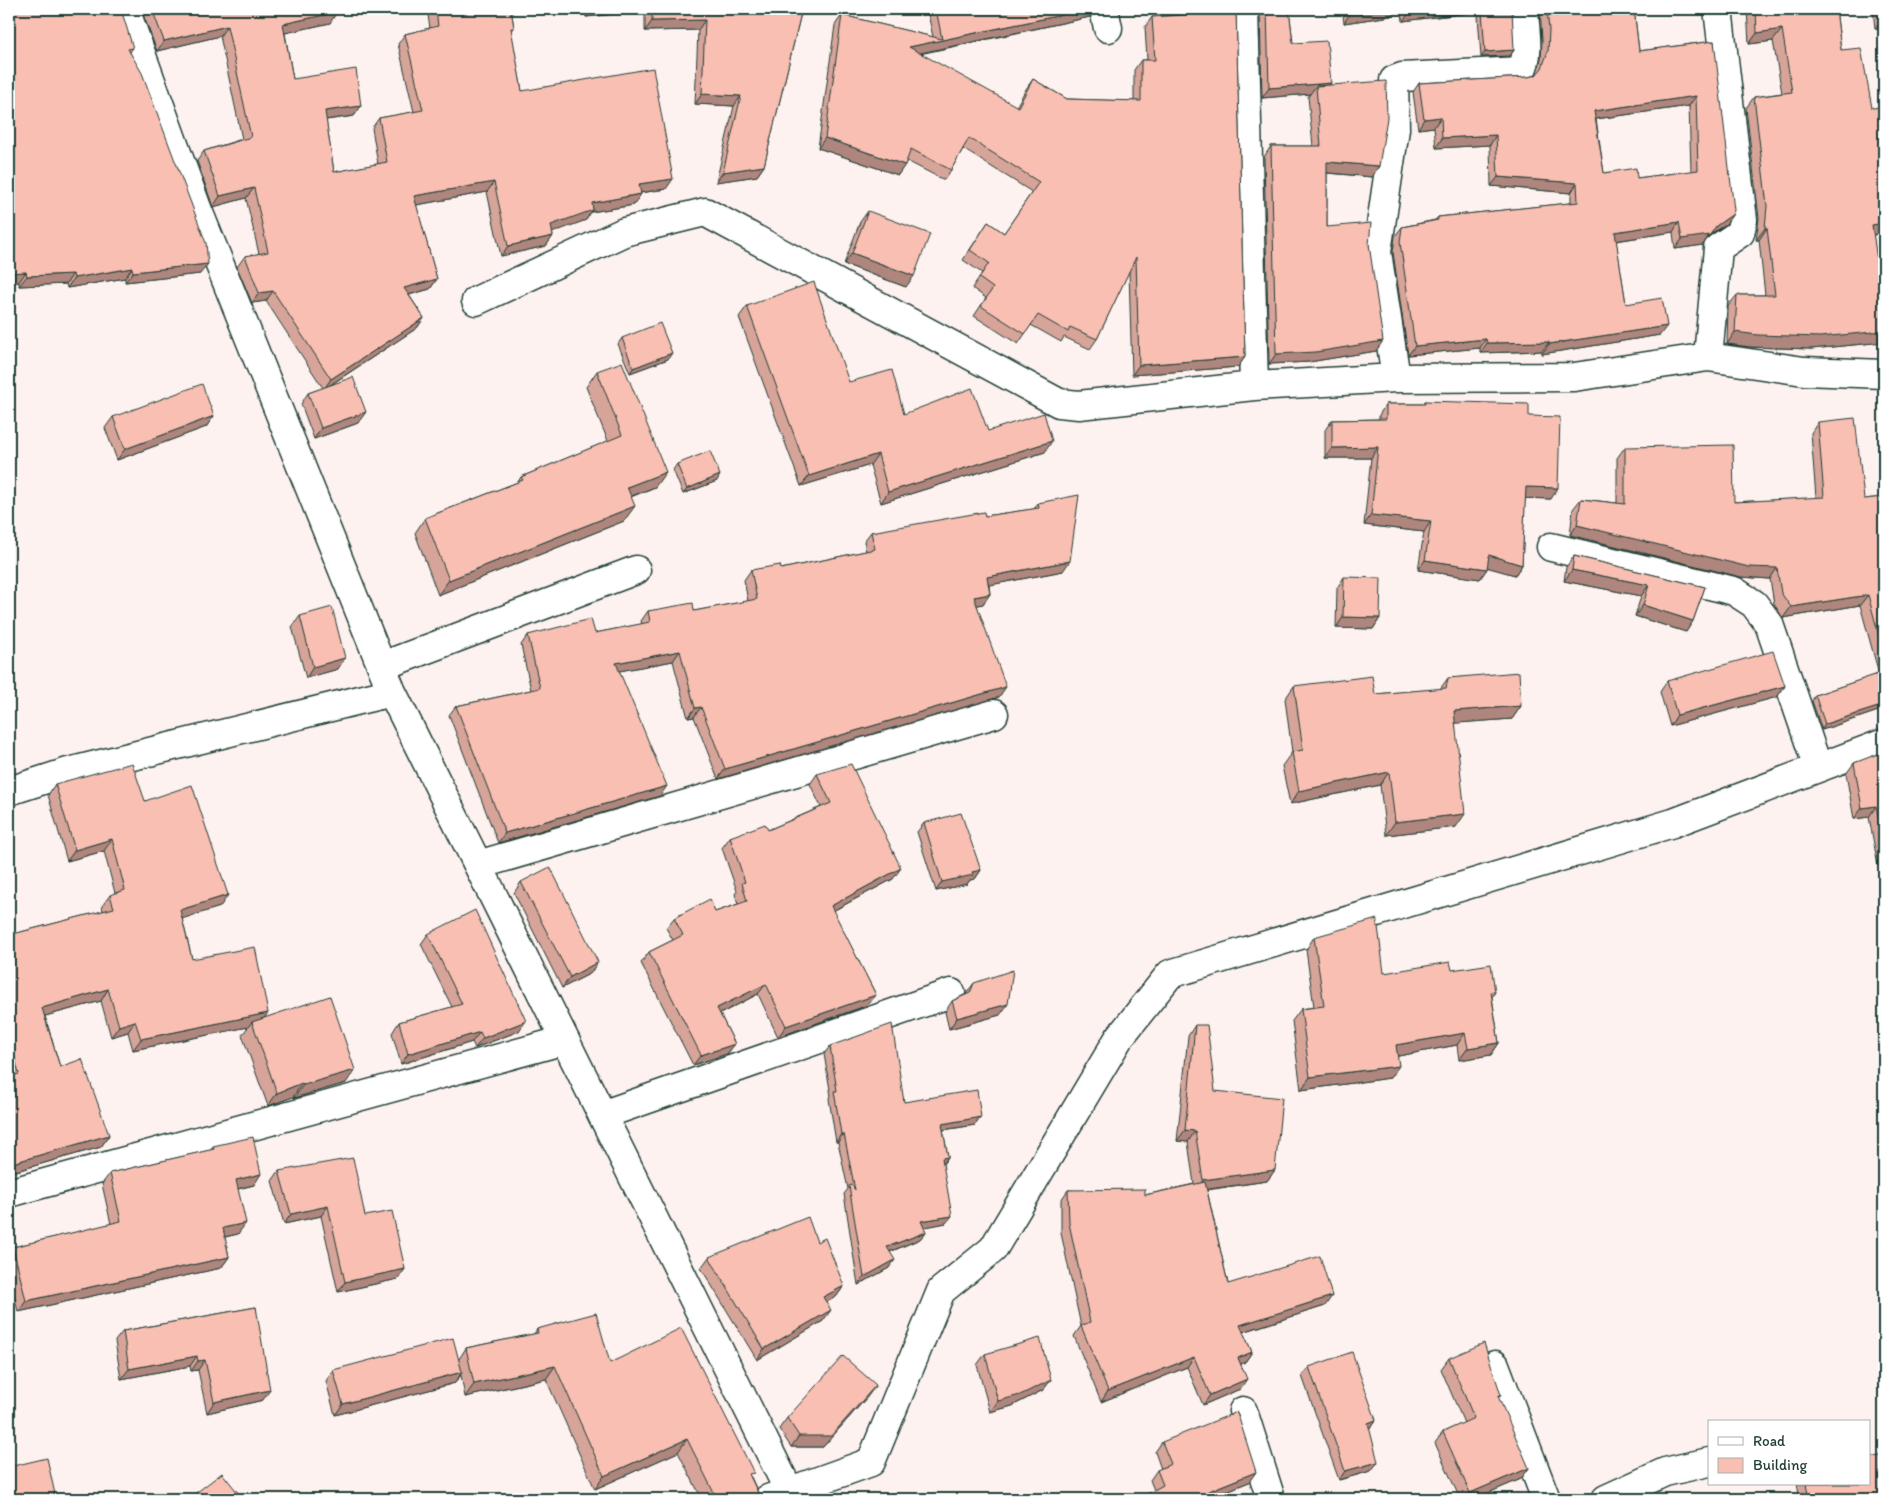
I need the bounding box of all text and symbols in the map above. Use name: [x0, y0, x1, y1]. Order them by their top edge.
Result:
legend: [1708, 1420, 1870, 1486]
text: Road: [1753, 1432, 1786, 1450]
text: Building: [1753, 1456, 1807, 1474]

